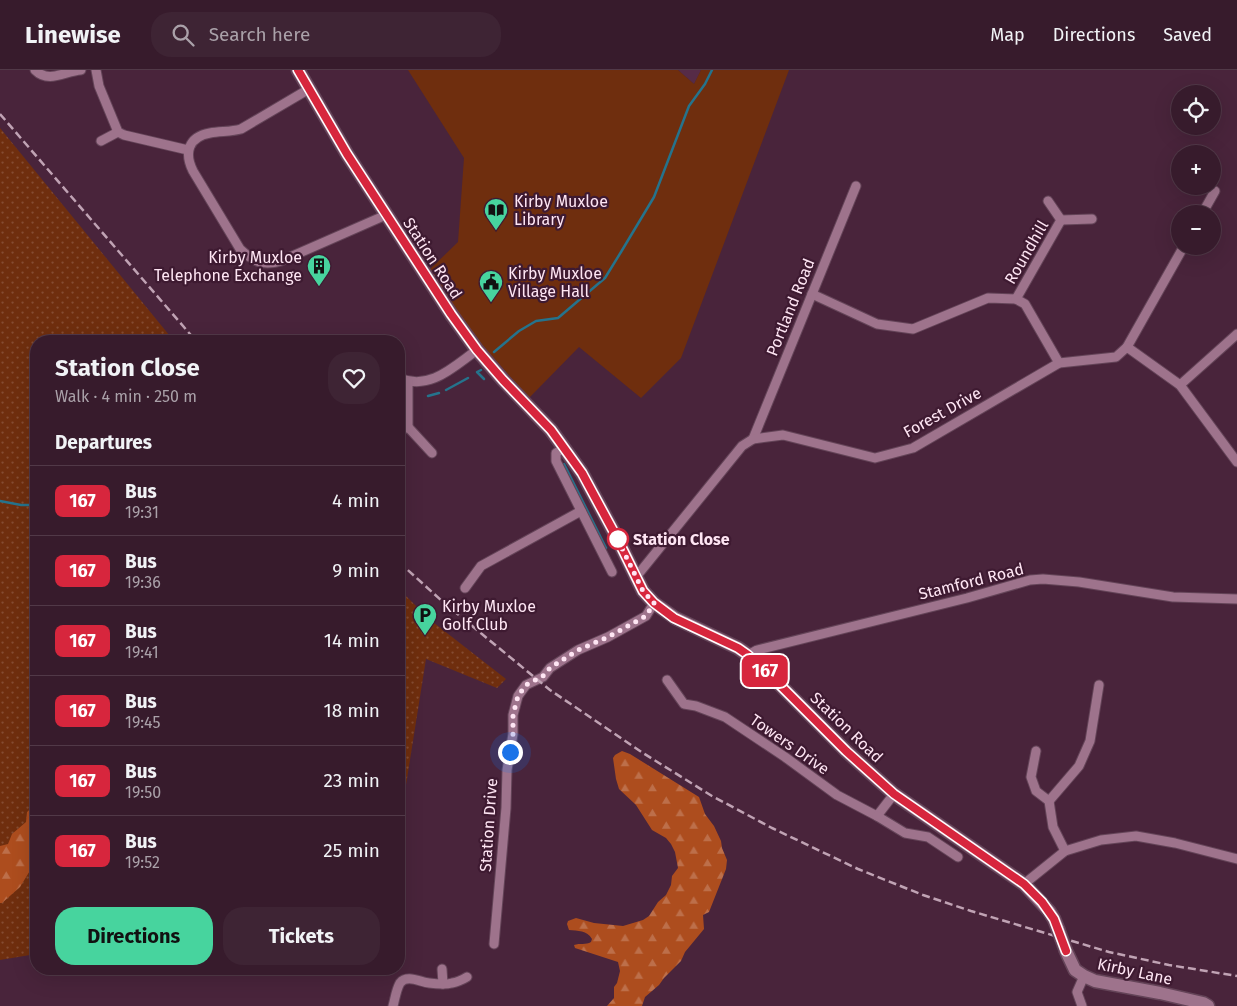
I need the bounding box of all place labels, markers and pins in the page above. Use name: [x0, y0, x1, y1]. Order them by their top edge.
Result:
place label: Kirby Muxloe Library: [514, 192, 608, 229]
library icon: Kirby Muxloe Library: [483, 197, 509, 231]
place label: Kirby Muxloe Telephone Exchange: [154, 248, 302, 285]
building icon: Kirby Muxloe Telephone Exchange: [306, 253, 332, 287]
place label: Kirby Muxloe Village Hall: [508, 264, 602, 301]
public building icon: Kirby Muxloe Village Hall: [478, 269, 504, 303]
marker: Station Close: [607, 528, 629, 550]
place label: Station Close: [633, 530, 730, 549]
place label: Kirby Muxloe Golf Club: [442, 597, 536, 634]
parking icon: Kirby Muxloe Golf Club: [412, 602, 438, 636]

